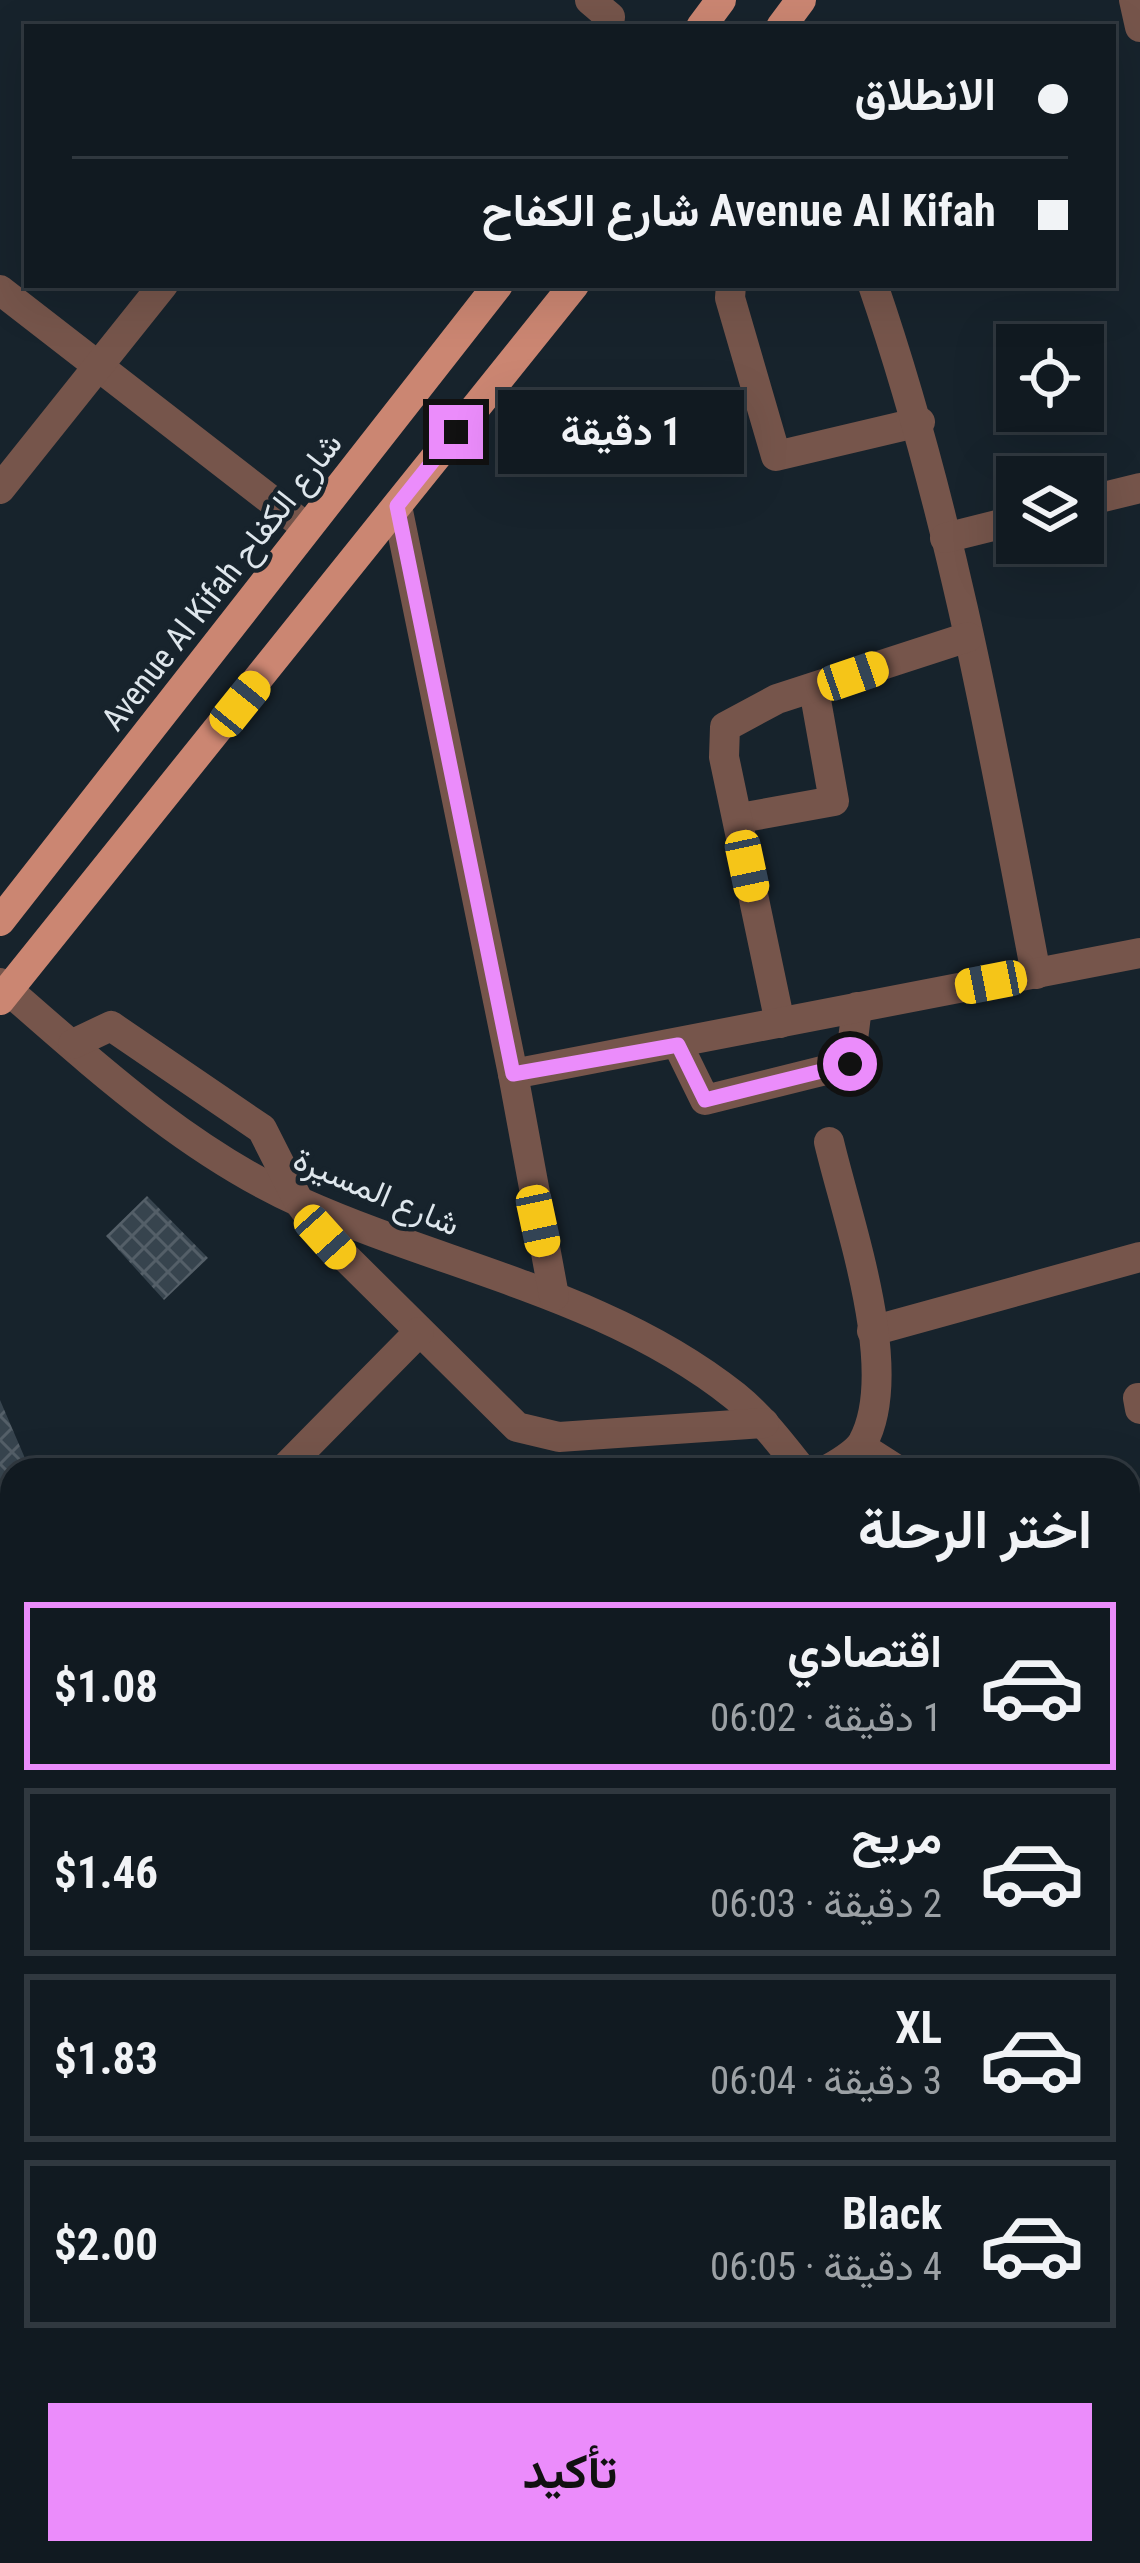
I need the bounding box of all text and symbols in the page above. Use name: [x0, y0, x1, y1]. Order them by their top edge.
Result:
text: الانطلاق: [855, 68, 996, 121]
text: Avenue Al Kifah شارع الكفاح: [482, 184, 996, 237]
map controls: [996, 324, 1104, 564]
button: locate: [996, 324, 1104, 432]
callout: 1 دقيقة: [498, 390, 744, 474]
route end: [429, 405, 483, 459]
text: 1 دقيقة: [561, 409, 681, 455]
street label: Avenue Al Kifah شارع الكفاح: [93, 425, 352, 740]
button: layers: [996, 456, 1104, 564]
car: [813, 647, 893, 705]
car: [203, 665, 277, 743]
car: [722, 827, 772, 905]
car: [952, 957, 1030, 1007]
route start: [823, 1037, 877, 1091]
street label: شارع المسيرة: [287, 1139, 466, 1247]
car: [513, 1182, 563, 1260]
car: [288, 1198, 362, 1276]
text: اختر الرحلة: [858, 1498, 1092, 1561]
text: اقتصادي: [787, 1625, 942, 1678]
icon: car: [978, 1632, 1086, 1740]
text: $1.08: [54, 1660, 158, 1713]
text: 1 دقيقة · 06:02: [710, 1695, 942, 1741]
text: مريح: [851, 1811, 942, 1864]
icon: car: [978, 1818, 1086, 1926]
text: $1.46: [54, 1846, 158, 1899]
text: 2 دقيقة · 06:03: [710, 1881, 942, 1927]
text: XL: [895, 2001, 942, 2054]
icon: car: [978, 2004, 1086, 2112]
text: $1.83: [54, 2032, 158, 2085]
text: 3 دقيقة · 06:04: [710, 2058, 942, 2104]
text: Black: [842, 2187, 942, 2240]
icon: car: [978, 2190, 1086, 2298]
text: $2.00: [54, 2218, 158, 2271]
text: 4 دقيقة · 06:05: [710, 2244, 942, 2290]
button: تأكيد: [48, 2403, 1092, 2541]

